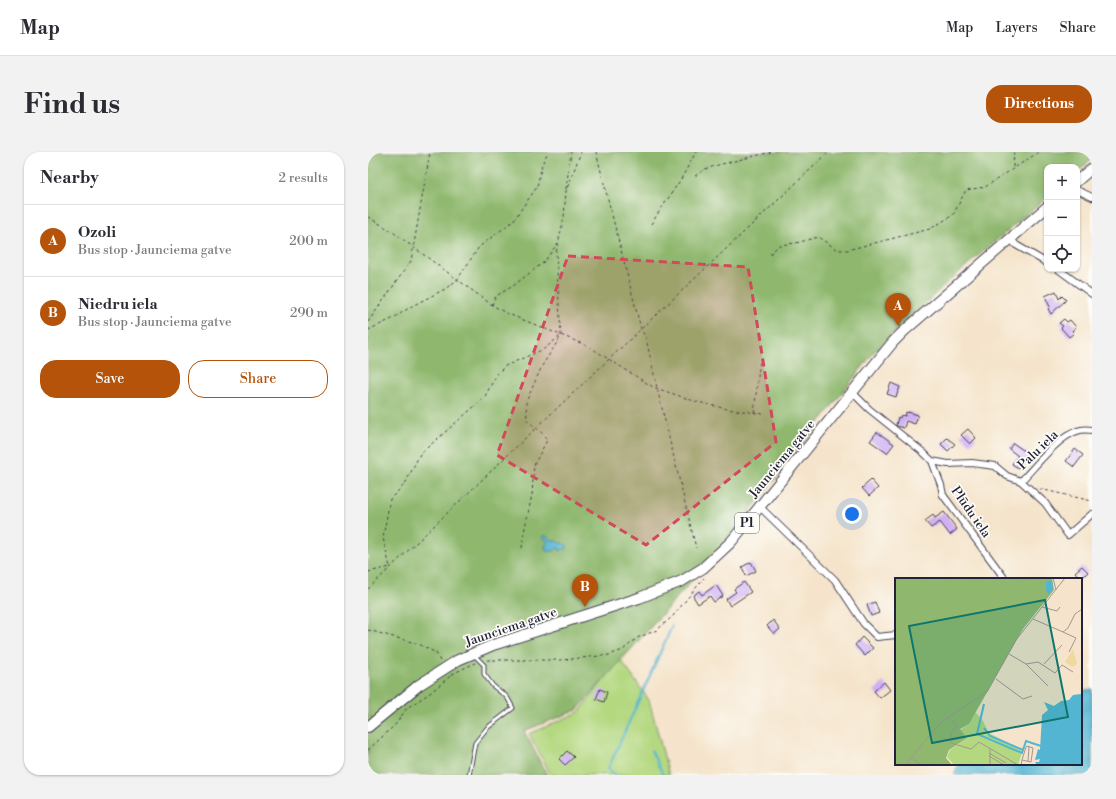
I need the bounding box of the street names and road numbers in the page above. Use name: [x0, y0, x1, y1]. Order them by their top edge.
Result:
street label: Jaunciema gatve: [745, 416, 819, 502]
street label: Palu iela: [1014, 427, 1062, 473]
street label: Plūdu iela: [948, 483, 995, 541]
road number: P1: [735, 513, 759, 533]
street label: Jaunciema gatve: [462, 604, 559, 651]

